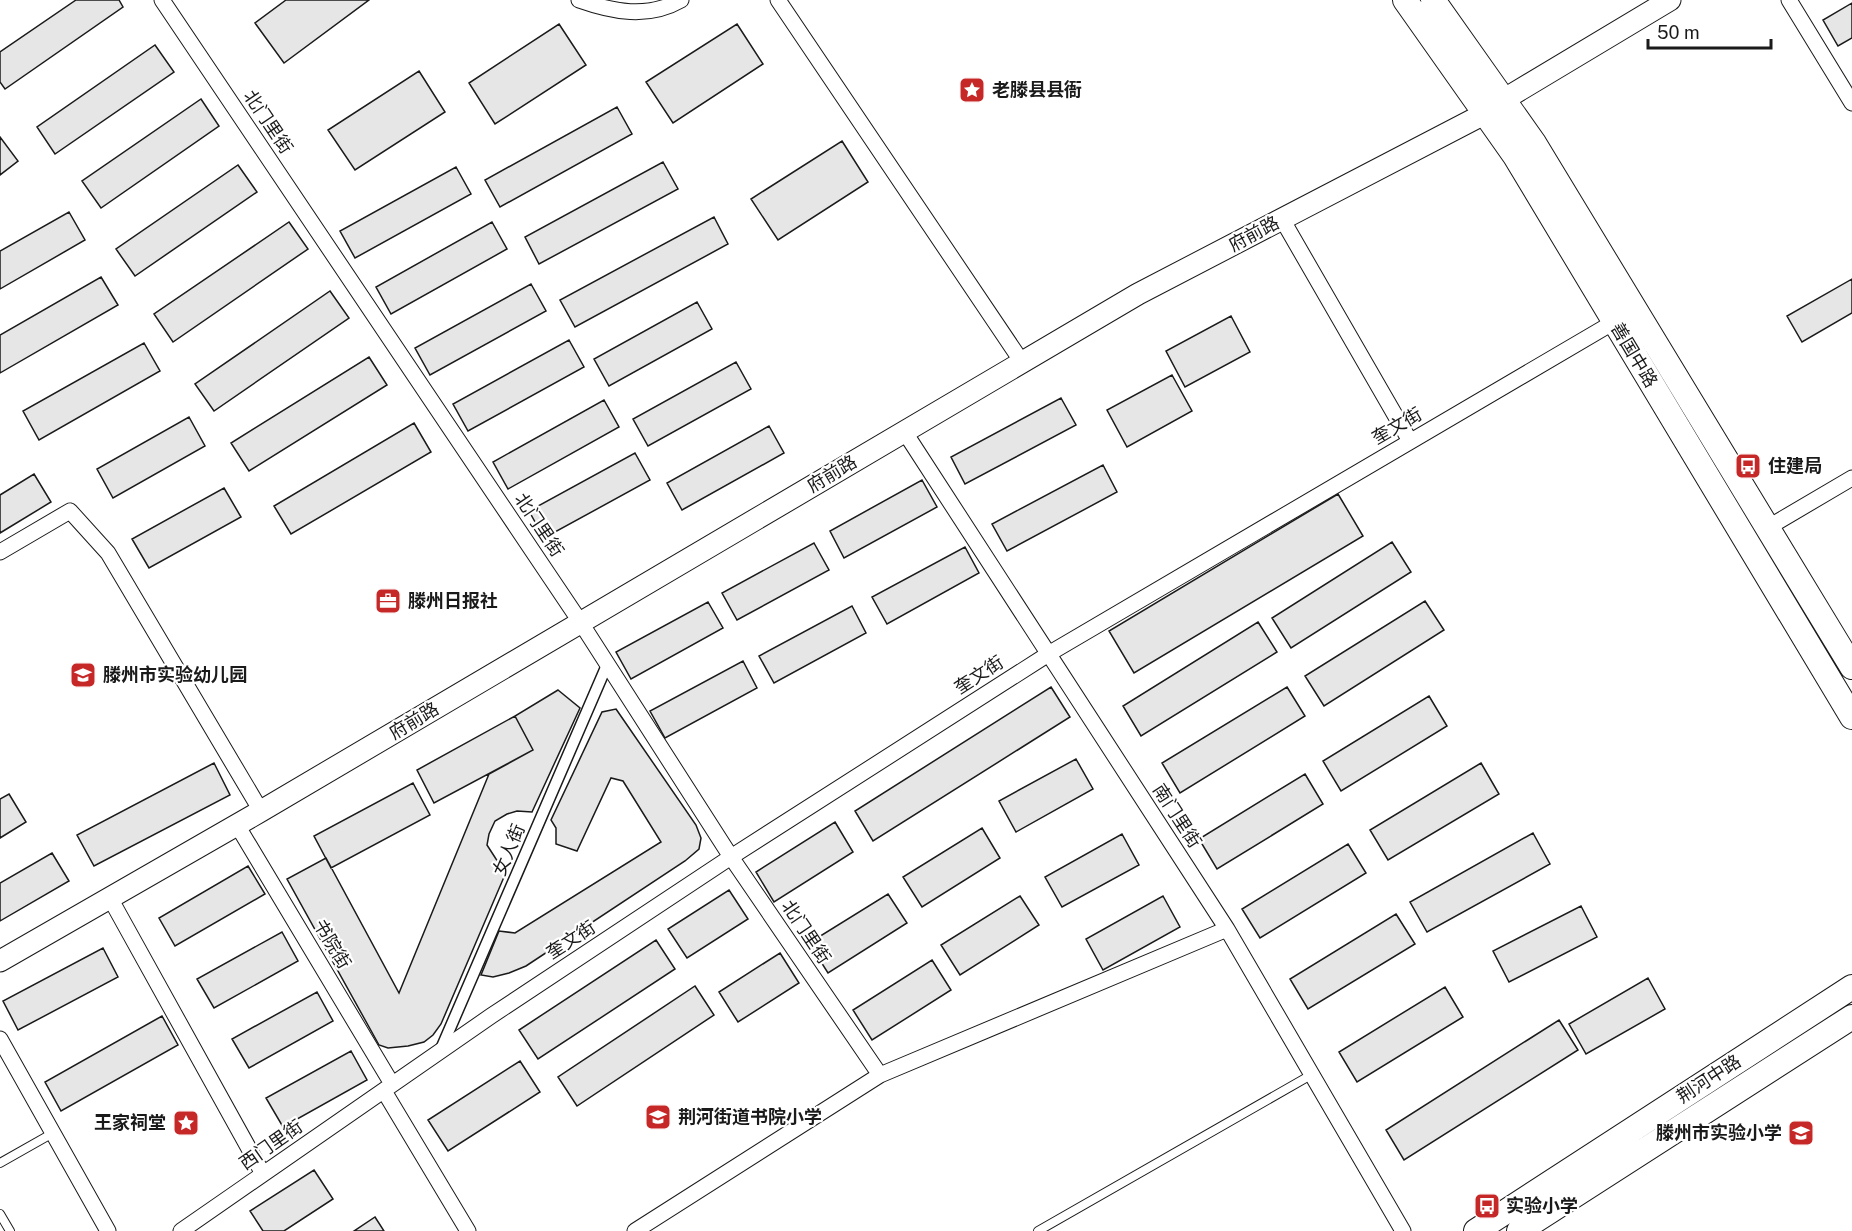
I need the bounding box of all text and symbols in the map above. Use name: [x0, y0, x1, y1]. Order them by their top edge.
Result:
scale bar: [1648, 12, 1771, 50]
text: 50 m: [1657, 22, 1700, 43]
place icon: 老滕县县衙: [957, 75, 987, 105]
place label: 老滕县县衙: [992, 79, 1082, 100]
street label: 北门里街: [240, 86, 297, 157]
street label: 府前路: [1225, 212, 1283, 256]
street label: 善国中路: [1607, 318, 1662, 391]
street label: 奎文街: [1368, 403, 1425, 448]
street label: 府前路: [803, 451, 860, 496]
bus stop icon: 住建局: [1733, 451, 1763, 481]
place label: 住建局: [1768, 455, 1822, 476]
street label: 北门里街: [511, 489, 568, 560]
office icon: 滕州日报社: [373, 586, 403, 616]
place label: 滕州日报社: [408, 590, 498, 611]
street label: 奎文街: [950, 651, 1007, 698]
school or university icon: 滕州市实验幼儿园: [68, 660, 98, 690]
place label: 滕州市实验幼儿园: [103, 664, 247, 685]
street label: 府前路: [385, 698, 442, 743]
street label: 南门里街: [1149, 780, 1206, 852]
street label: 女人街: [488, 821, 529, 879]
street label: 北门里街: [778, 896, 835, 967]
street label: 书院街: [310, 915, 355, 972]
street label: 奎文街: [542, 916, 599, 963]
street label: 荆河中路: [1673, 1050, 1745, 1107]
school or university icon: 荆河街道书院小学: [643, 1102, 673, 1132]
place label: 荆河街道书院小学: [678, 1106, 822, 1127]
place icon: 王家祠堂: [171, 1108, 201, 1138]
place label: 王家祠堂: [94, 1112, 166, 1133]
street label: 西门里街: [235, 1115, 306, 1174]
school or university icon: 滕州市实验小学: [1786, 1118, 1816, 1148]
place label: 滕州市实验小学: [1656, 1122, 1782, 1143]
bus stop icon: 实验小学: [1472, 1191, 1502, 1221]
place label: 实验小学: [1506, 1195, 1578, 1216]

